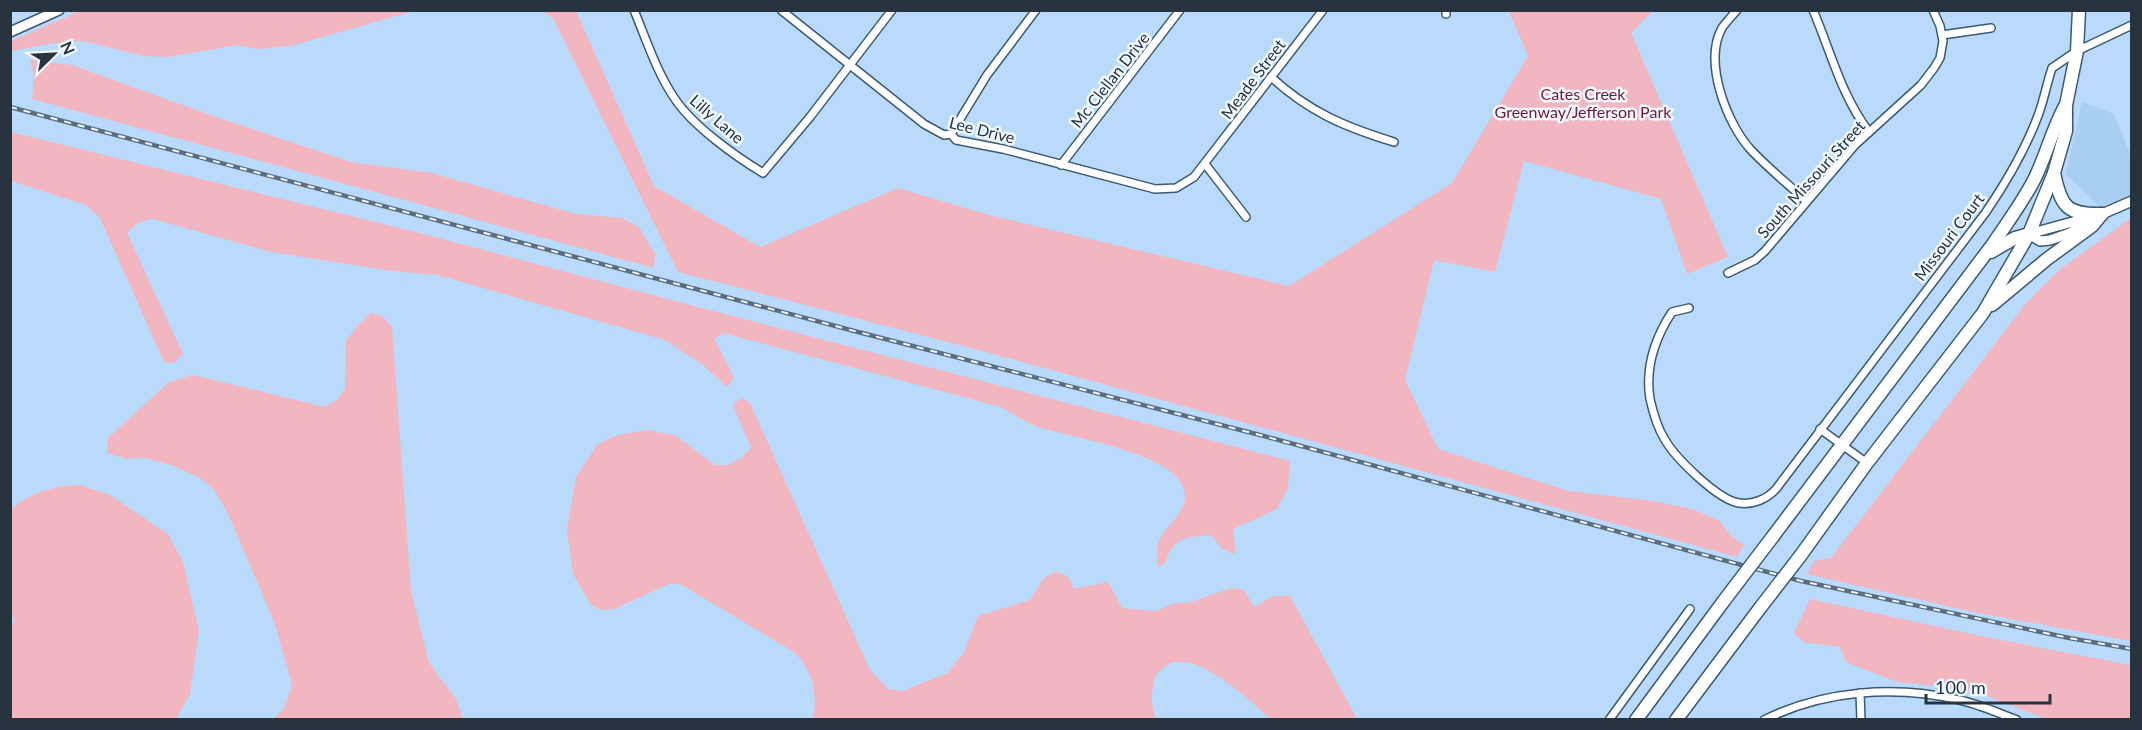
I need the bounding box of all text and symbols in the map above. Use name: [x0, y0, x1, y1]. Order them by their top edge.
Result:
north arrow: [24, 24, 84, 84]
street label: Mc Clellan Drive: [1066, 28, 1153, 131]
street label: Meade Street: [1217, 35, 1289, 122]
text: N: [57, 38, 79, 57]
park label: Cates Creek Greenway/Jefferson Park: [1495, 84, 1672, 121]
street label: Lilly Lane: [687, 90, 748, 147]
street label: Lee Drive: [947, 112, 1017, 147]
street label: South Missouri Street: [1753, 116, 1869, 241]
street label: Missouri Court: [1910, 189, 1988, 284]
scale bar: [1926, 667, 2050, 705]
text: 100 m: [1935, 676, 1986, 698]

